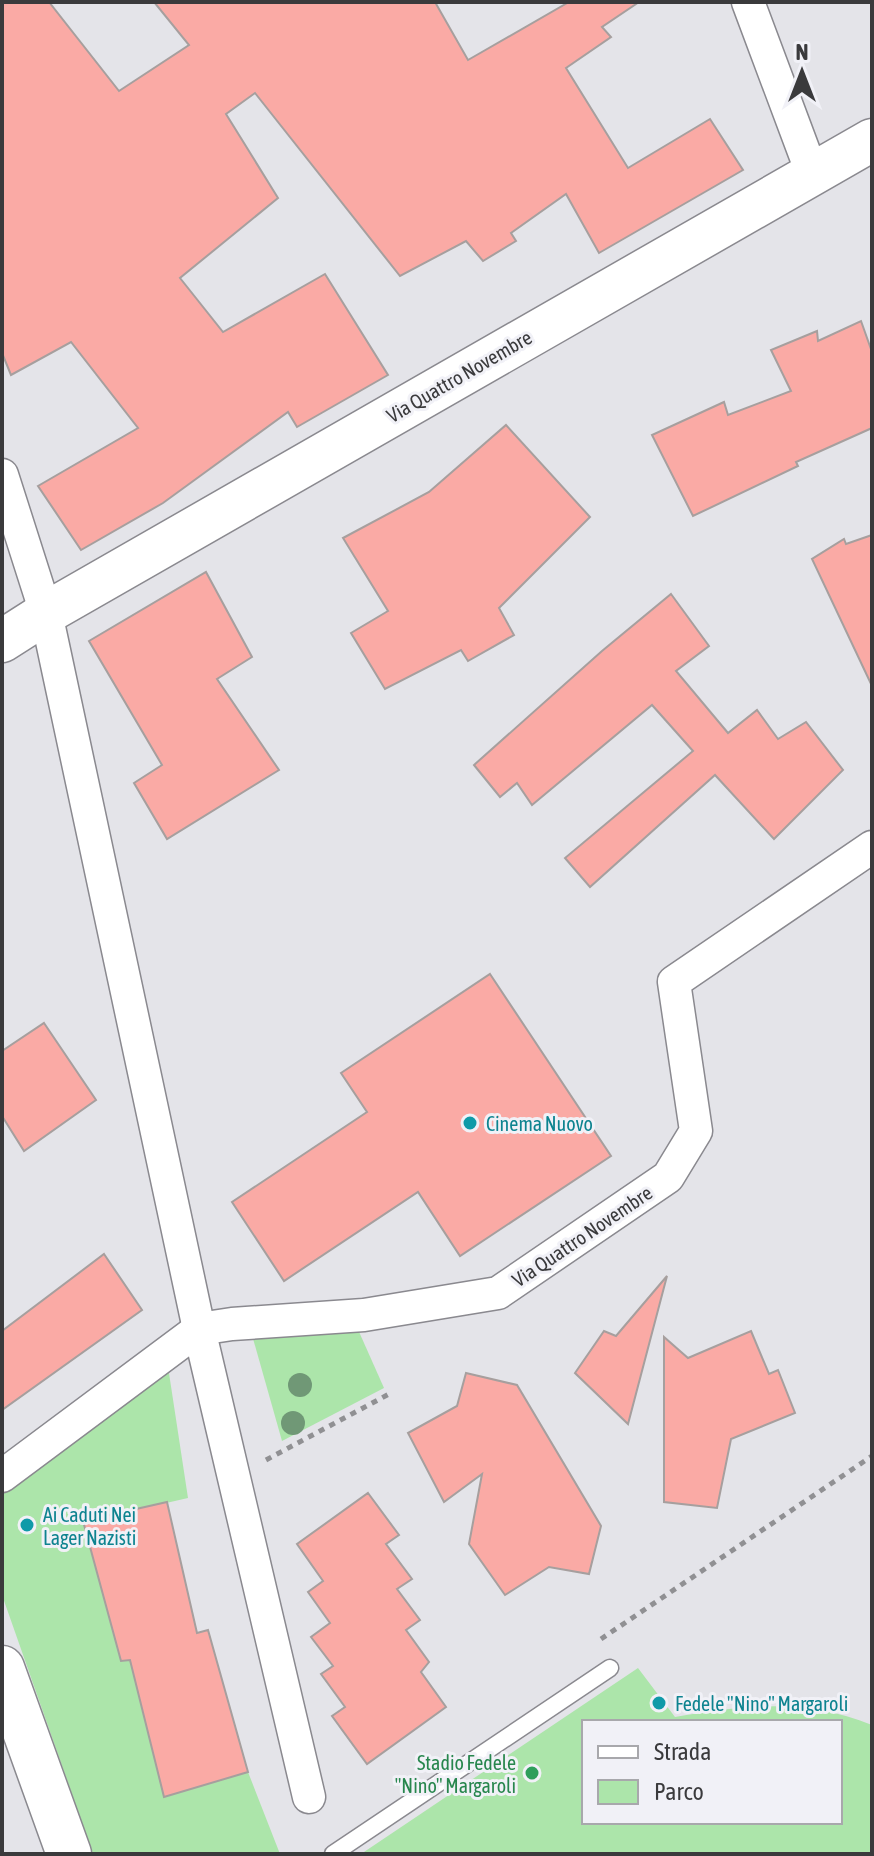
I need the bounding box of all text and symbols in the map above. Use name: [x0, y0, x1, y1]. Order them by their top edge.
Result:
north arrow: [762, 32, 842, 112]
text: N: [796, 39, 808, 65]
street label: Via Quattro Novembre: [382, 325, 536, 427]
place label: Cinema Nuovo: [486, 1112, 593, 1135]
marker: Cinema Nuovo: [461, 1114, 479, 1132]
street label: Via Quattro Novembre: [508, 1181, 656, 1291]
place label: Ai Caduti Nei Lager Nazisti: [43, 1503, 136, 1549]
marker: Ai Caduti Nei Lager Nazisti: [18, 1516, 36, 1534]
place label: Fedele "Nino" Margaroli: [675, 1692, 848, 1715]
marker: Fedele "Nino" Margaroli: [650, 1694, 668, 1712]
legend: [582, 1720, 842, 1824]
text: Strada: [654, 1738, 711, 1765]
place label: Stadio Fedele "Nino" Margaroli: [395, 1751, 516, 1797]
marker: Stadio Fedele "Nino" Margaroli: [523, 1764, 541, 1782]
text: Parco: [654, 1778, 704, 1805]

